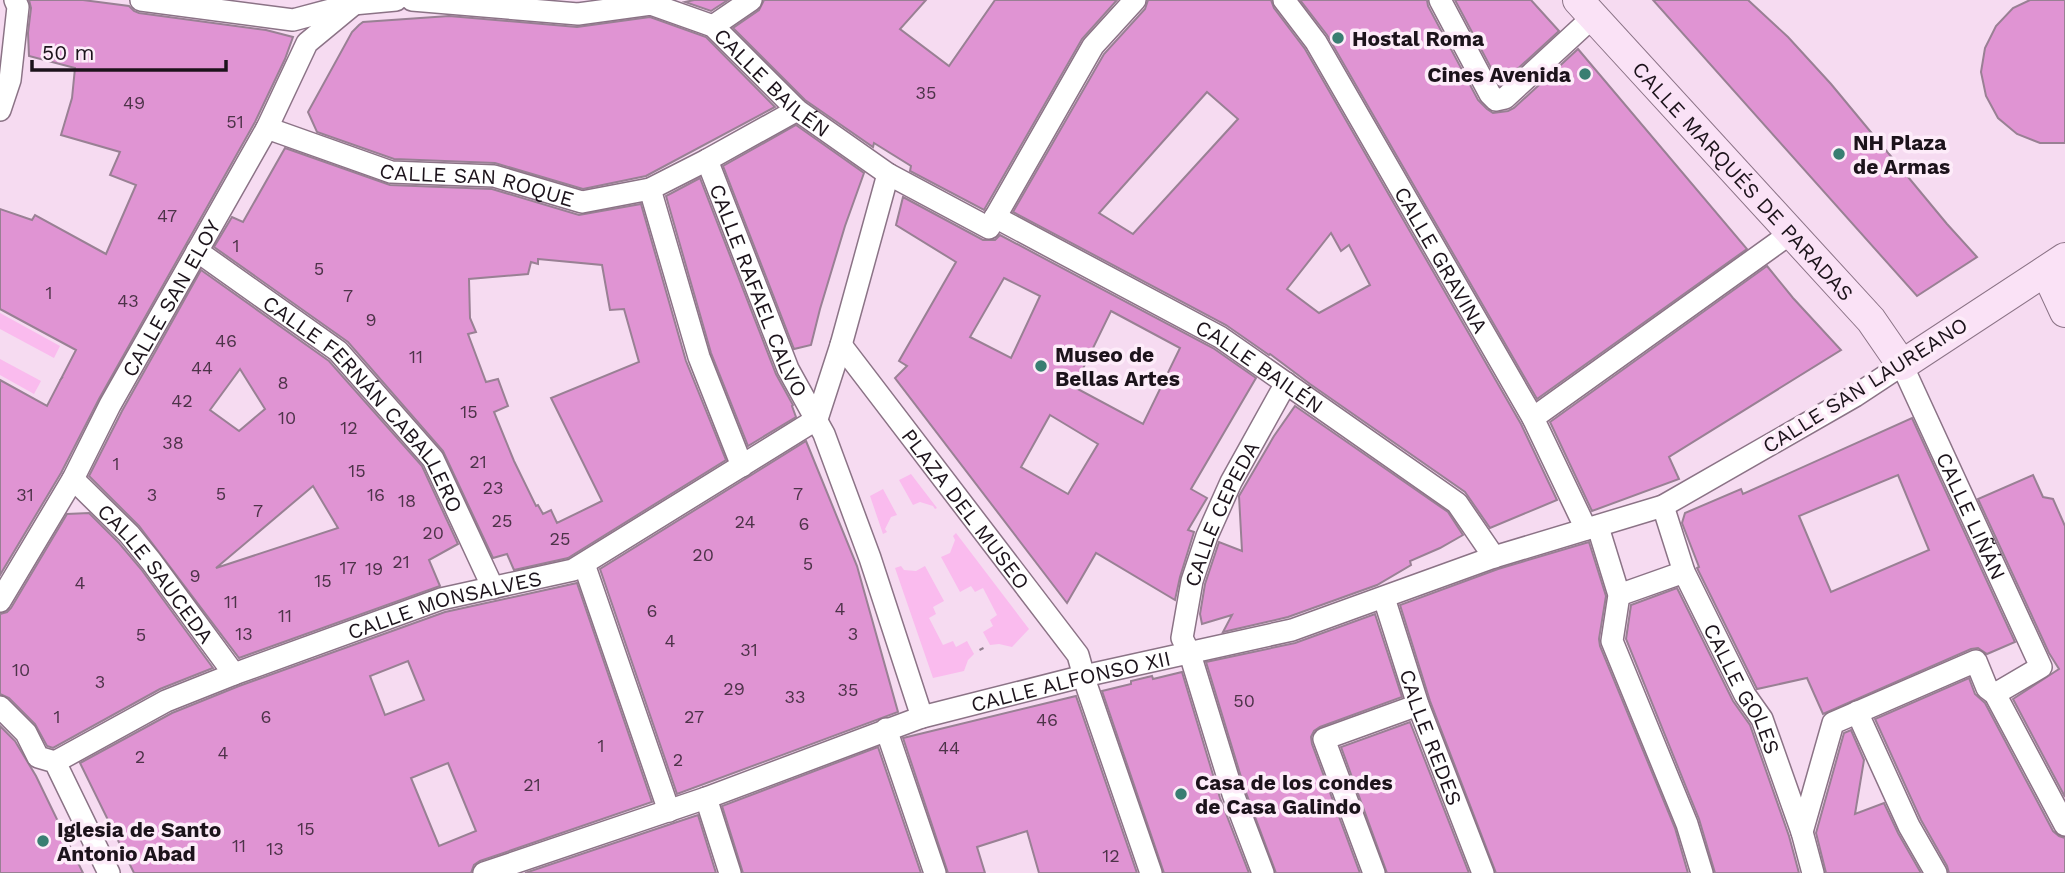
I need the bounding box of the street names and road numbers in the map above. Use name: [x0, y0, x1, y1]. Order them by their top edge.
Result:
street label: CALLE BAILÉN: [709, 22, 835, 142]
street label: CALLE MARQUÉS DE PARADAS: [1628, 56, 1859, 305]
street label: CALLE SAN ROQUE: [376, 156, 577, 212]
street label: CALLE RAFAEL CALVO: [705, 180, 813, 401]
street label: CALLE GRAVINA: [1390, 182, 1494, 337]
street label: CALLE SAN ELOY: [116, 215, 225, 381]
street label: CALLE FERNÁN CABALLERO: [258, 289, 468, 516]
street label: CALLE SAN LAUREANO: [1758, 312, 1972, 458]
street label: CALLE BAILÉN: [1192, 314, 1328, 418]
street label: PLAZA DEL MUSEO: [897, 423, 1035, 594]
street label: CALLE CEPEDA: [1179, 436, 1264, 590]
street label: CALLE LIÑÁN: [1931, 448, 2011, 583]
street label: CALLE SAUCEDA: [93, 498, 220, 648]
street label: CALLE MONSALVES: [344, 565, 544, 644]
street label: CALLE GOLES: [1699, 619, 1786, 757]
street label: CALLE ALFONSO XII: [968, 645, 1173, 717]
street label: CALLE REDES: [1395, 666, 1468, 809]

